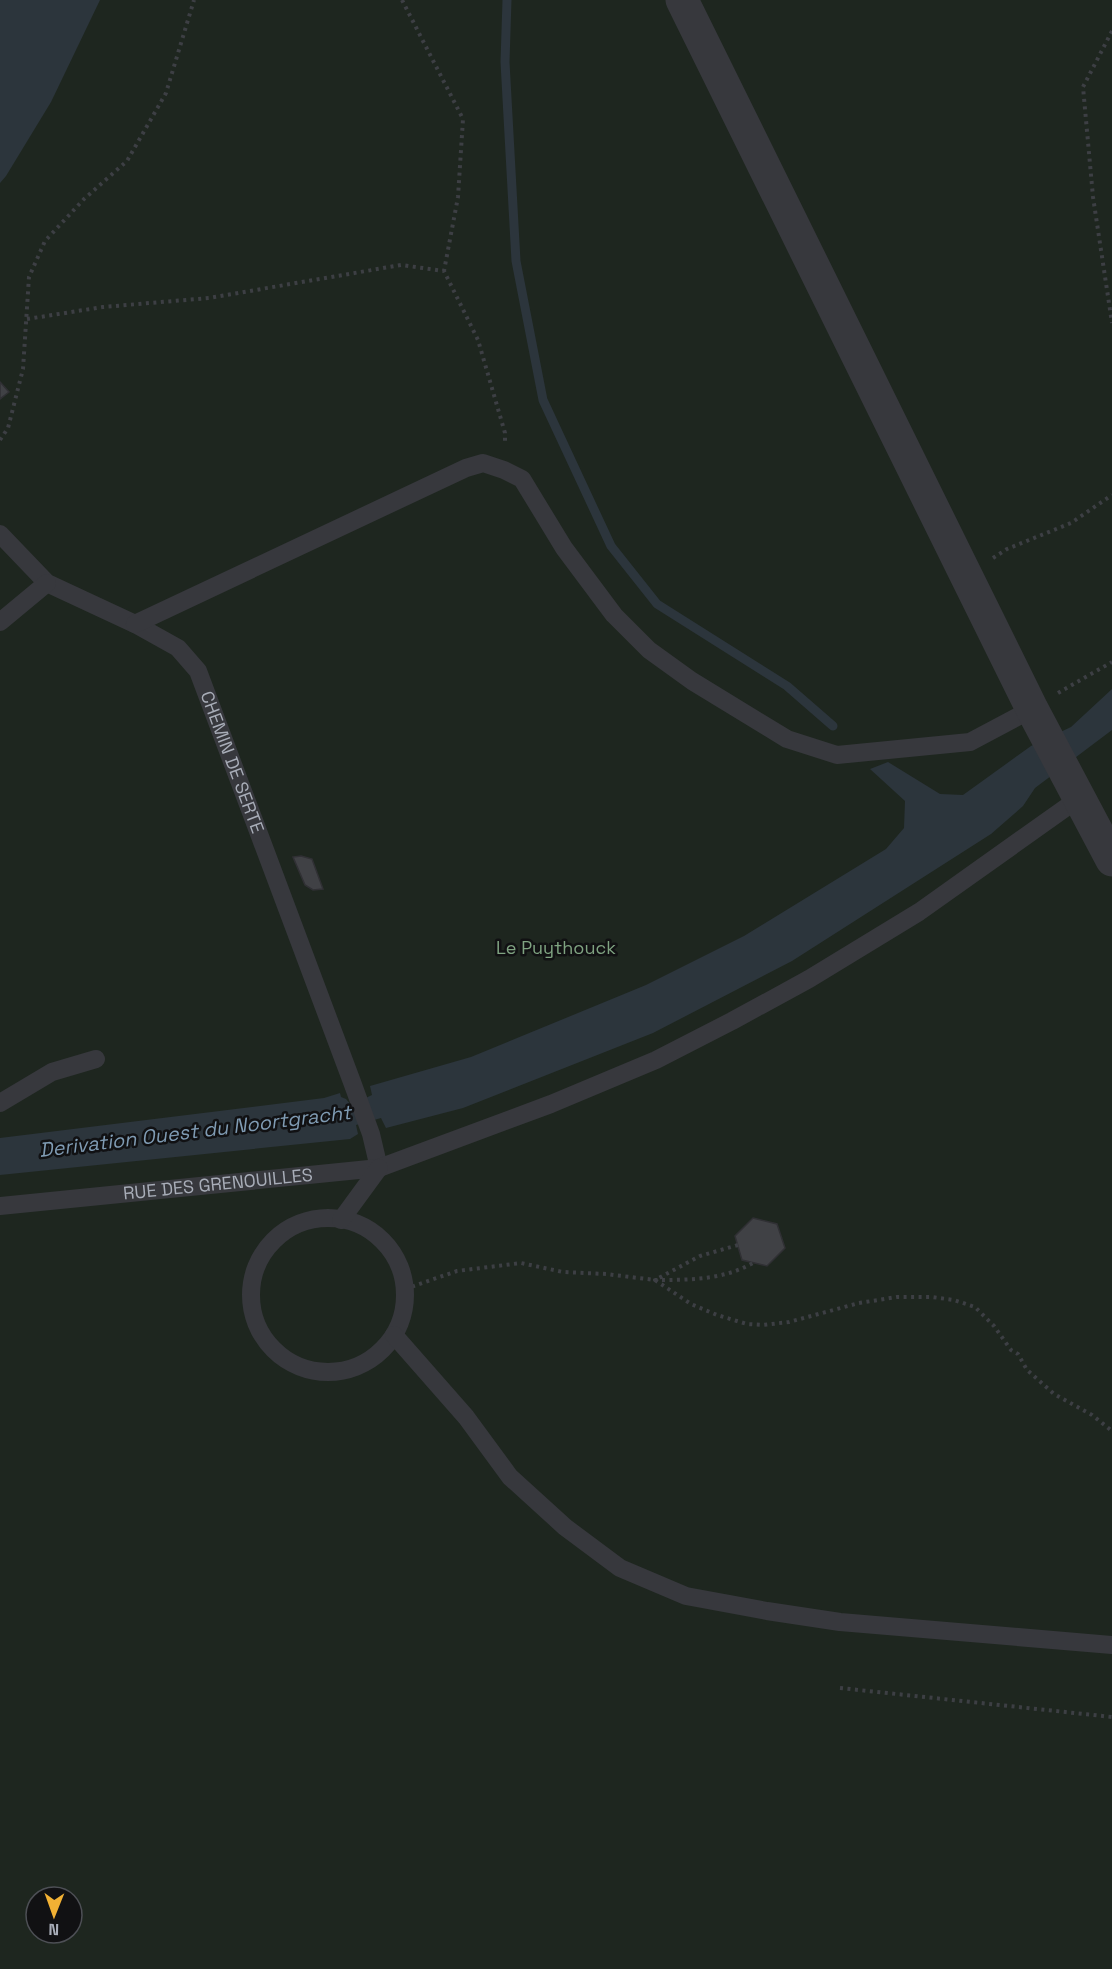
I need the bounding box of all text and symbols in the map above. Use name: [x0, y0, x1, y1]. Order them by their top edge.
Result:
street label: CHEMIN DE SERTE: [196, 688, 270, 836]
park label: Le Puythouck: [496, 936, 616, 959]
water label: Derivation Ouest du Noortgracht: [38, 1099, 354, 1163]
street label: RUE DES GRENOUILLES: [122, 1163, 314, 1205]
north arrow: [24, 1885, 84, 1945]
text: N: [48, 1919, 59, 1940]

